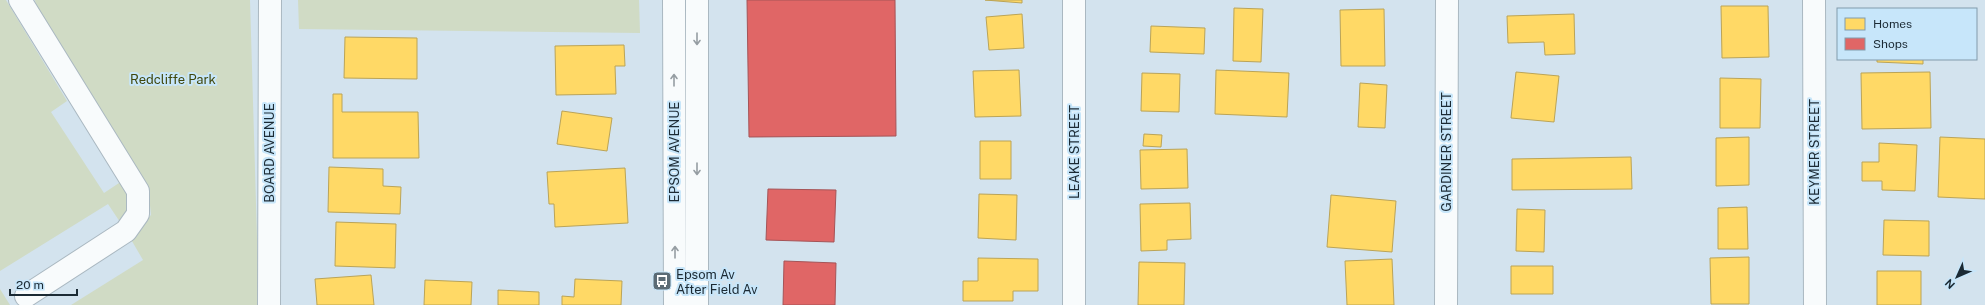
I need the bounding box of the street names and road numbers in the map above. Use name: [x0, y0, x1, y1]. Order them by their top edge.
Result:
street label: GARDINER STREET: [1439, 92, 1454, 212]
street label: KEYMER STREET: [1807, 99, 1822, 205]
street label: EPSOM AVENUE: [667, 102, 682, 202]
street label: BOARD AVENUE: [262, 103, 277, 203]
street label: LEAKE STREET: [1067, 105, 1082, 199]

